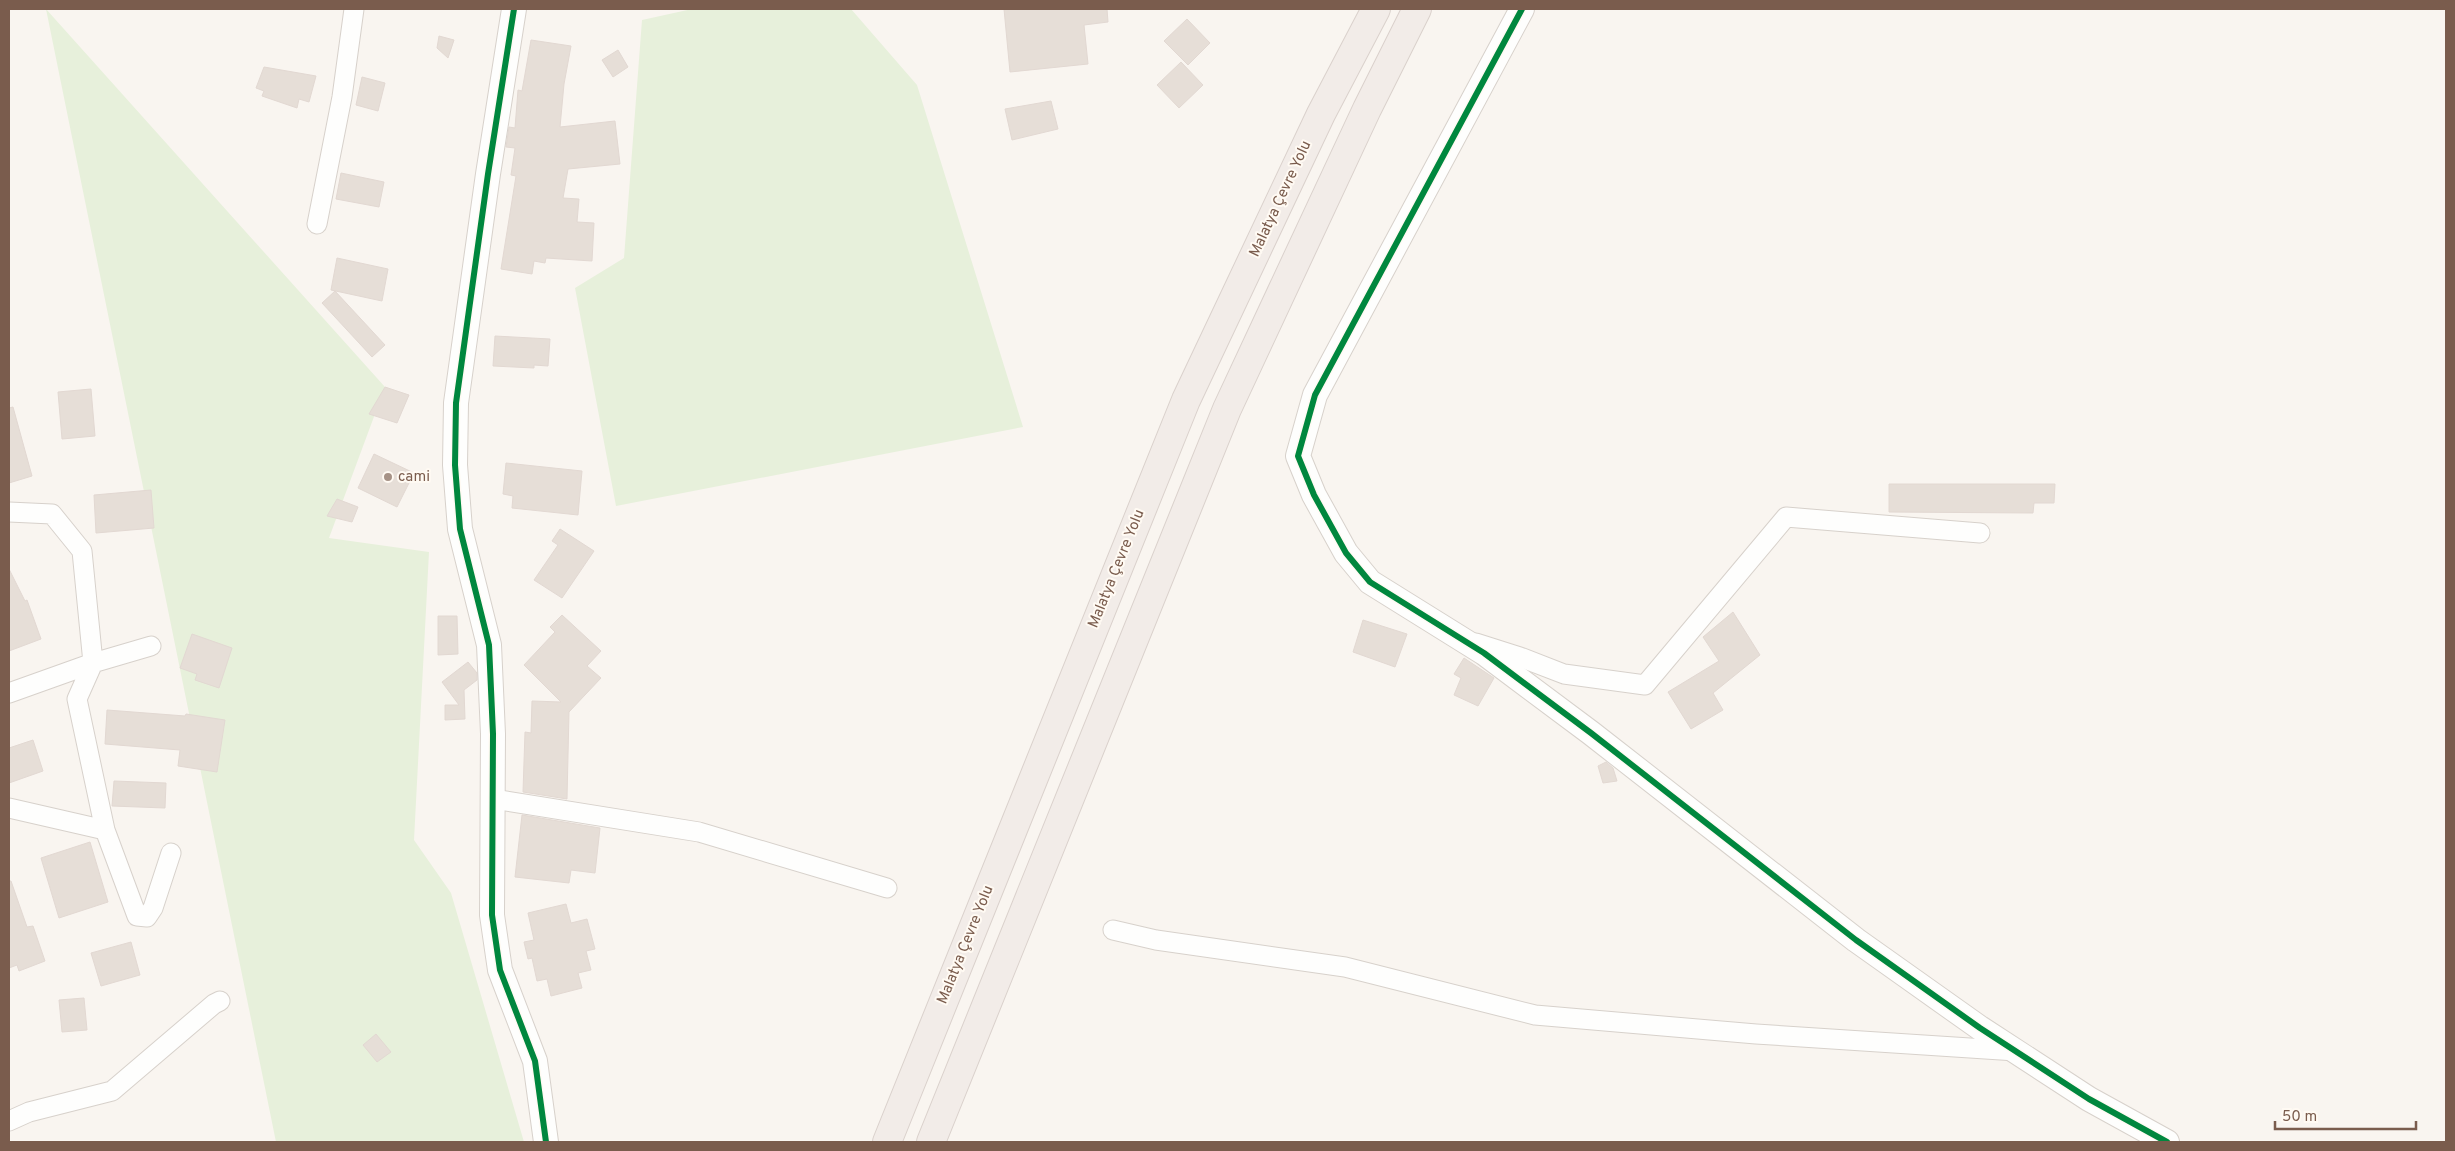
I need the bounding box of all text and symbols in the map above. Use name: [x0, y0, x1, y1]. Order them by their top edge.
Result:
street label: Malatya Çevre Yolu: [1246, 138, 1316, 260]
place label: cami: [398, 468, 430, 487]
marker: cami: [382, 471, 394, 483]
street label: Malatya Çevre Yolu: [1085, 507, 1149, 631]
street label: Malatya Çevre Yolu: [934, 883, 998, 1007]
scale bar: [2275, 1098, 2416, 1130]
text: 50 m: [2282, 1108, 2317, 1127]

